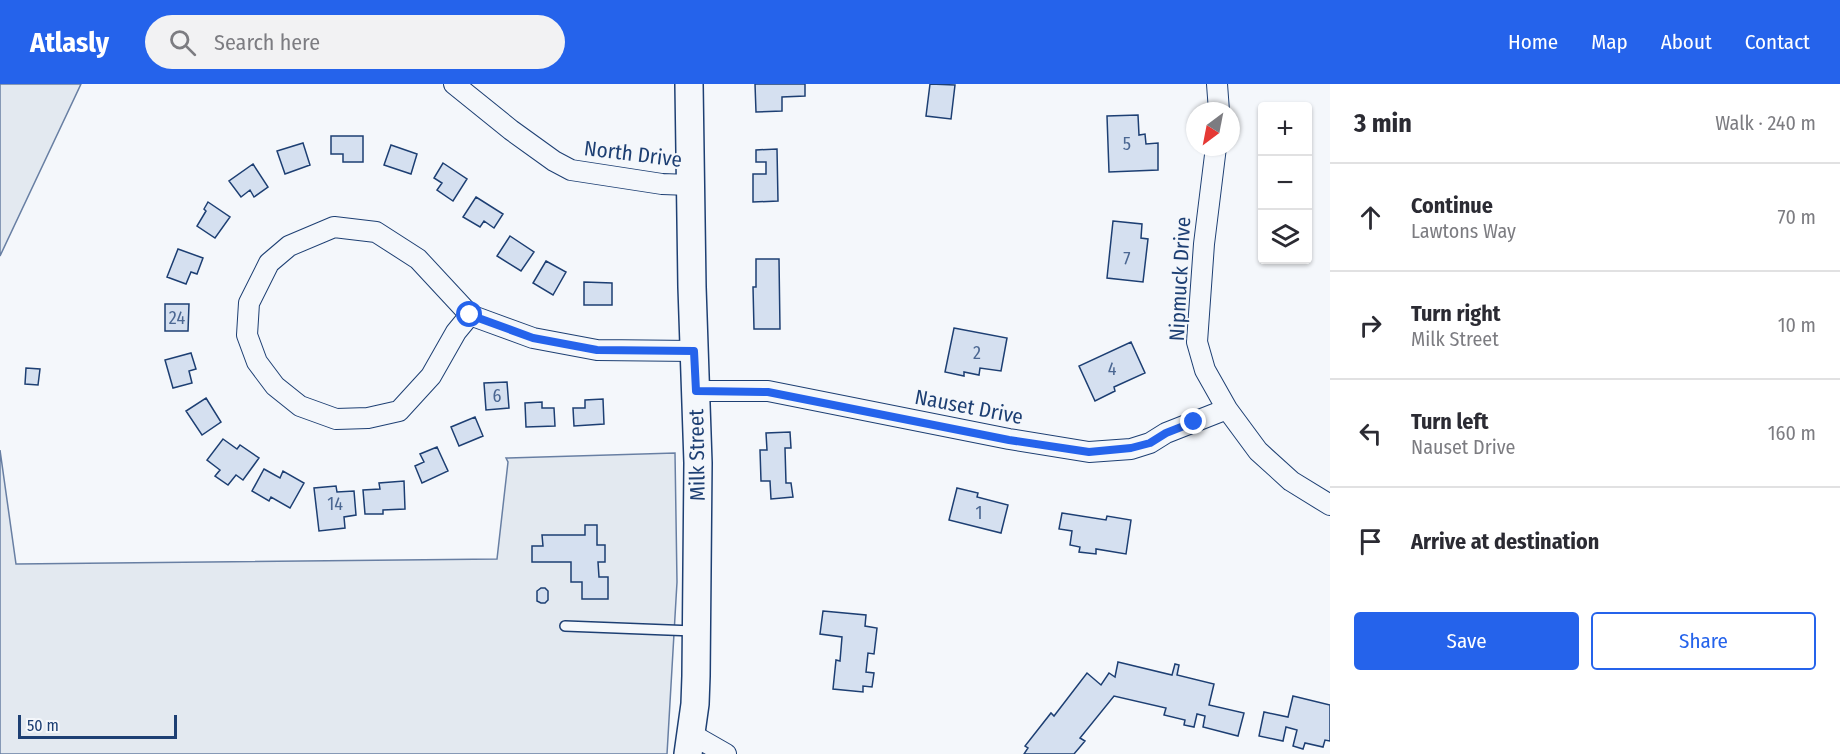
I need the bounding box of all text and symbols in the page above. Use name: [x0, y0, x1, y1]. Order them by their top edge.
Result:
search box: [145, 15, 565, 69]
text: Atlasly: [30, 26, 109, 59]
icon: search: [166, 26, 199, 59]
text: Search here: [214, 29, 320, 56]
text: Home: [1508, 29, 1558, 55]
text: Map: [1591, 29, 1628, 55]
text: About: [1661, 29, 1712, 55]
text: Contact: [1745, 29, 1810, 55]
north arrow: [1186, 102, 1240, 156]
map controls: [1258, 102, 1312, 264]
button: +: [1258, 102, 1312, 156]
text: 3 min: [1354, 108, 1412, 139]
text: Walk · 240 m: [1715, 111, 1816, 135]
house number: 5: [1123, 133, 1131, 155]
street label: North Drive: [583, 135, 683, 173]
button: −: [1258, 156, 1312, 210]
text: Continue: [1411, 192, 1493, 219]
icon: ahead: [1354, 201, 1387, 234]
text: 70 m: [1778, 205, 1816, 229]
button: layers: [1258, 210, 1312, 264]
street label: Nipmuck Drive: [1164, 216, 1196, 342]
text: Lawtons Way: [1411, 219, 1516, 243]
house number: 7: [1123, 248, 1131, 270]
text: Turn right: [1411, 300, 1500, 327]
route start: [456, 301, 482, 327]
house number: 24: [169, 307, 185, 329]
icon: right: [1354, 309, 1387, 342]
text: 10 m: [1778, 313, 1816, 337]
text: Milk Street: [1411, 327, 1499, 351]
house number: 2: [973, 342, 981, 364]
house number: 4: [1108, 358, 1117, 380]
street label: Nauset Drive: [913, 384, 1025, 430]
house number: 6: [493, 385, 502, 407]
route end: [1180, 408, 1206, 434]
text: Turn left: [1411, 408, 1489, 435]
street label: Milk Street: [683, 409, 711, 501]
icon: left: [1354, 417, 1387, 450]
text: 160 m: [1768, 421, 1816, 445]
text: Nauset Drive: [1411, 435, 1515, 459]
house number: 14: [327, 493, 343, 515]
house number: 1: [975, 502, 983, 524]
icon: arrive: [1354, 525, 1387, 558]
text: Arrive at destination: [1411, 528, 1599, 555]
button: Save: [1354, 612, 1579, 670]
button: Share: [1591, 612, 1816, 670]
scale bar: [18, 712, 177, 740]
text: 50 m: [27, 716, 59, 735]

